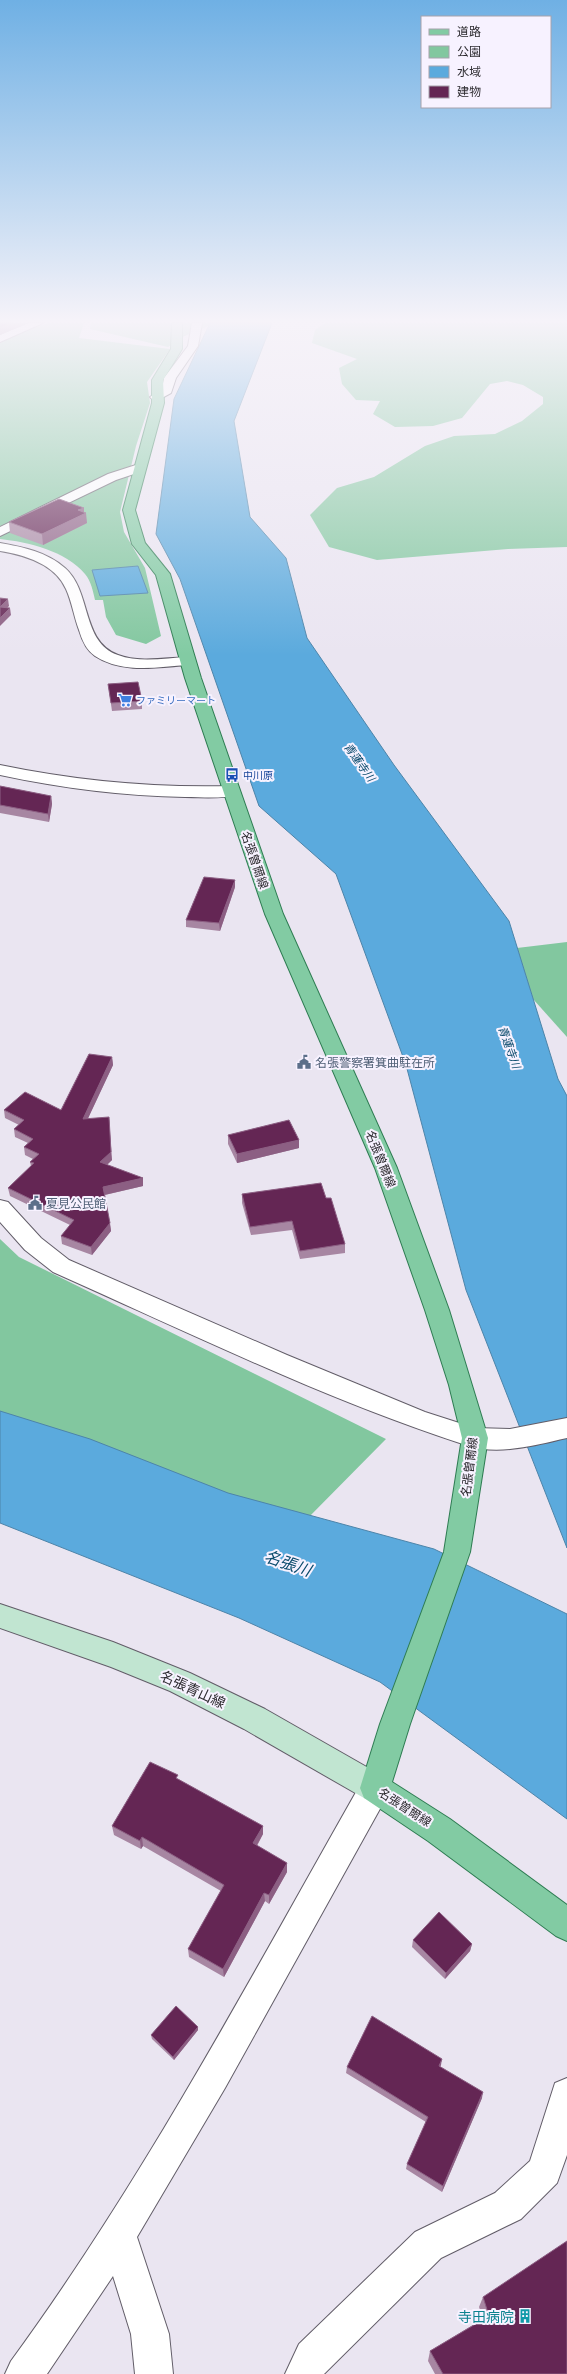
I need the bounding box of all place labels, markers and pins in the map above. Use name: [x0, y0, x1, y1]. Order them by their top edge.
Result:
supermarket icon: ファミリーマート: [117, 692, 133, 708]
place label: ファミリーマート: [136, 693, 216, 707]
bus stop icon: 中川原: [224, 767, 240, 783]
place label: 中川原: [243, 768, 273, 782]
public building icon: 名張警察署箕曲駐在所: [296, 1054, 312, 1070]
place label: 名張警察署箕曲駐在所: [315, 1054, 435, 1071]
public building icon: 夏見公民館: [27, 1195, 43, 1211]
place label: 夏見公民館: [46, 1195, 106, 1212]
place label: 寺田病院: [458, 2307, 514, 2326]
building icon: 寺田病院: [517, 2308, 533, 2324]

